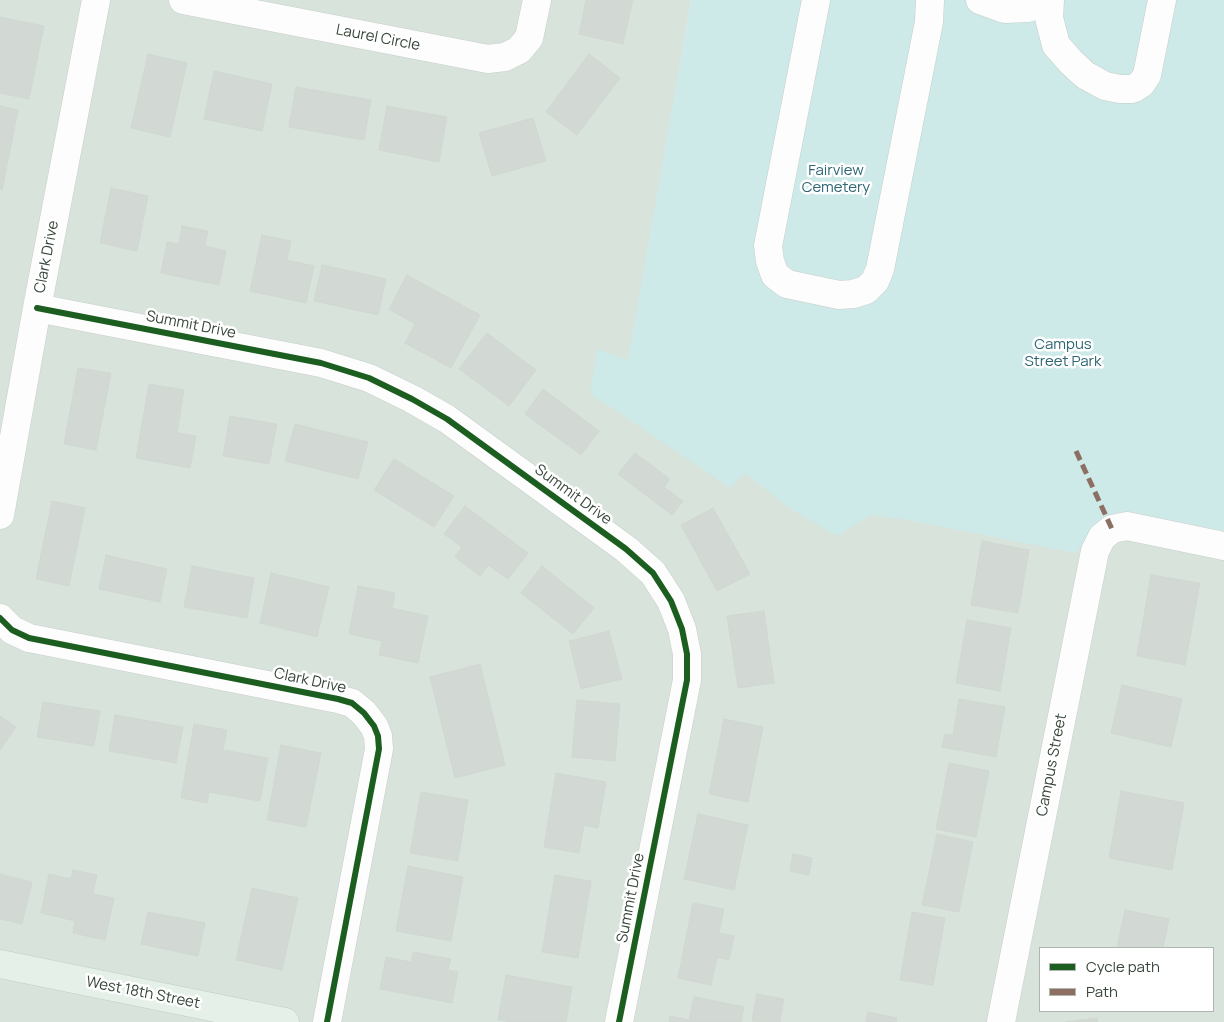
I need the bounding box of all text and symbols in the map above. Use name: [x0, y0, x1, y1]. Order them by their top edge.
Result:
street label: Laurel Circle: [334, 21, 422, 55]
park label: Fairview Cemetery: [802, 162, 870, 197]
street label: Clark Drive: [31, 219, 63, 295]
street label: Summit Drive: [145, 307, 237, 343]
park label: Campus Street Park: [1025, 336, 1101, 371]
street label: Summit Drive: [531, 461, 615, 529]
street label: Clark Drive: [272, 665, 348, 697]
street label: Campus Street: [1033, 712, 1071, 818]
street label: Summit Drive: [613, 852, 649, 944]
legend: [1039, 947, 1214, 1012]
text: Cycle path: [1086, 956, 1160, 977]
street label: West 18th Street: [85, 973, 201, 1013]
text: Path: [1086, 981, 1118, 1002]

